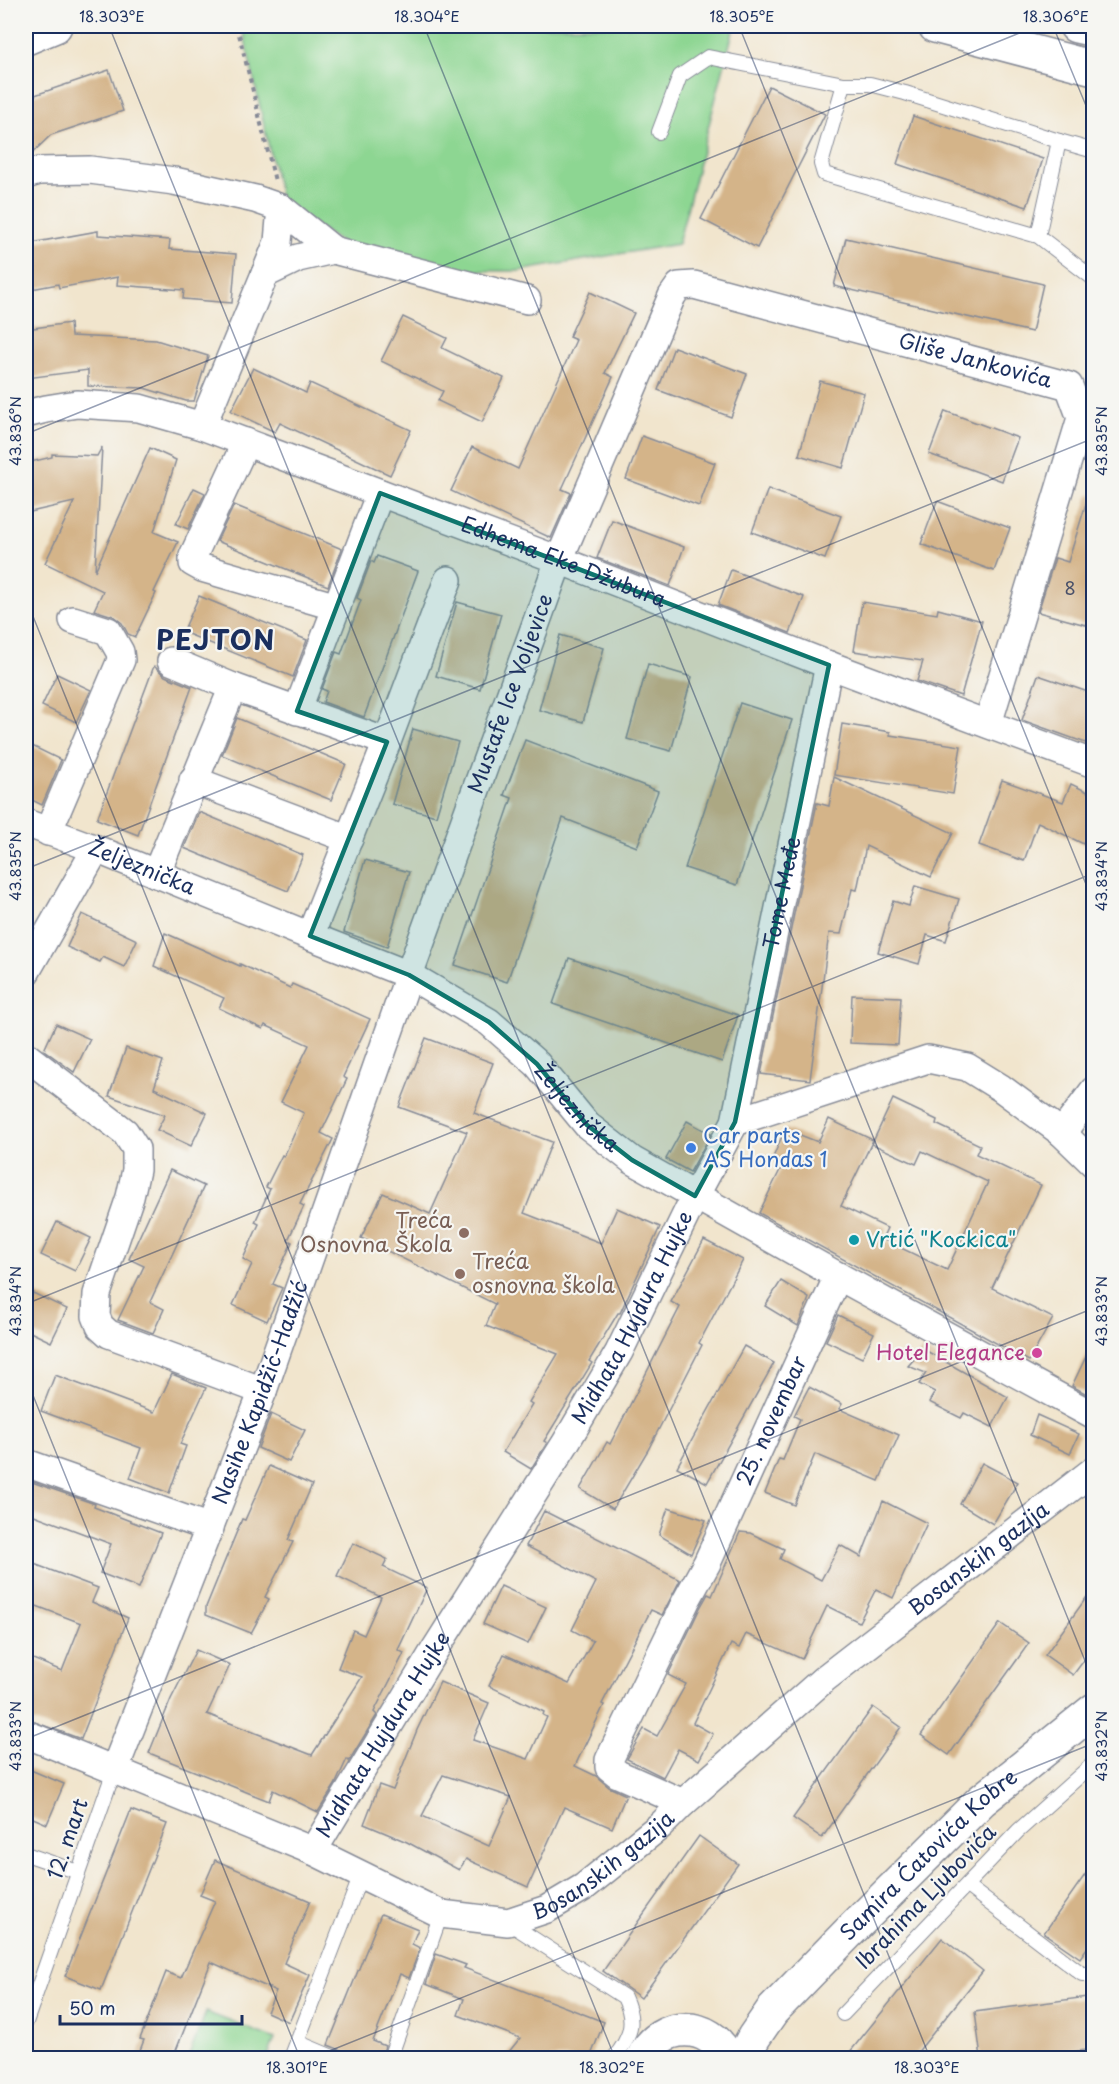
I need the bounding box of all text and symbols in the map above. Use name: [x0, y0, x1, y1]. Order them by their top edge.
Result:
text: 18.303°E: [79, 4, 145, 27]
text: 18.304°E: [394, 4, 460, 27]
text: 18.305°E: [709, 4, 775, 27]
text: 18.306°E: [1023, 4, 1089, 27]
street label: Gliše Jankovića: [895, 323, 1057, 395]
text: 43.836°N: [3, 396, 26, 466]
text: 43.835°N: [1089, 406, 1112, 476]
street label: Edhema Eke Džubura: [457, 507, 672, 614]
house number: 8: [1064, 574, 1076, 601]
street label: Mustafe Ice Voljevice: [458, 589, 560, 798]
district label: PEJTON: [156, 618, 276, 659]
street label: Željeznička: [85, 830, 201, 902]
text: 43.835°N: [3, 831, 26, 901]
street label: Tome Međe: [753, 833, 807, 951]
text: 43.834°N: [1089, 841, 1112, 911]
street label: Željeznička: [528, 1055, 627, 1159]
place label: Car parts AS Hondas 1: [703, 1118, 827, 1174]
marker: Car parts AS Hondas 1: [684, 1141, 698, 1155]
place label: Treća Osnovna Škola: [300, 1203, 452, 1259]
street label: Midhata Hujdura Hujke: [562, 1205, 699, 1430]
place label: Vrtić "Kockica": [866, 1222, 1016, 1254]
marker: Treća Osnovna Škola: [457, 1226, 471, 1240]
marker: Vrtić "Kockica": [847, 1233, 861, 1247]
place label: Treća osnovna škola: [472, 1244, 615, 1300]
text: 43.834°N: [3, 1266, 26, 1336]
marker: Treća osnovna škola: [453, 1267, 467, 1281]
street label: Nasihe Kapidžić-Hadžić: [202, 1276, 315, 1508]
text: 43.833°N: [1089, 1276, 1112, 1346]
place label: Hotel Elegance: [876, 1335, 1025, 1367]
marker: Hotel Elegance: [1030, 1346, 1044, 1360]
street label: 25. novembar: [727, 1350, 814, 1490]
street label: Bosanskih gazija: [901, 1492, 1056, 1622]
street label: Midhata Hujdura Hujke: [307, 1624, 457, 1843]
text: 43.833°N: [3, 1701, 26, 1771]
text: 43.832°N: [1089, 1711, 1112, 1781]
street label: Samira Ćatovića Kobre: [831, 1760, 1023, 1947]
street label: 12. mart: [37, 1794, 95, 1883]
street label: Bosanskih gazija: [528, 1802, 681, 1927]
street label: Ibrahima Ljubovića: [847, 1815, 1003, 1975]
scale bar: [60, 1988, 242, 2026]
text: 50 m: [69, 1994, 116, 2021]
text: 18.301°E: [266, 2055, 328, 2078]
text: 18.302°E: [579, 2055, 645, 2078]
text: 18.303°E: [894, 2055, 960, 2078]

